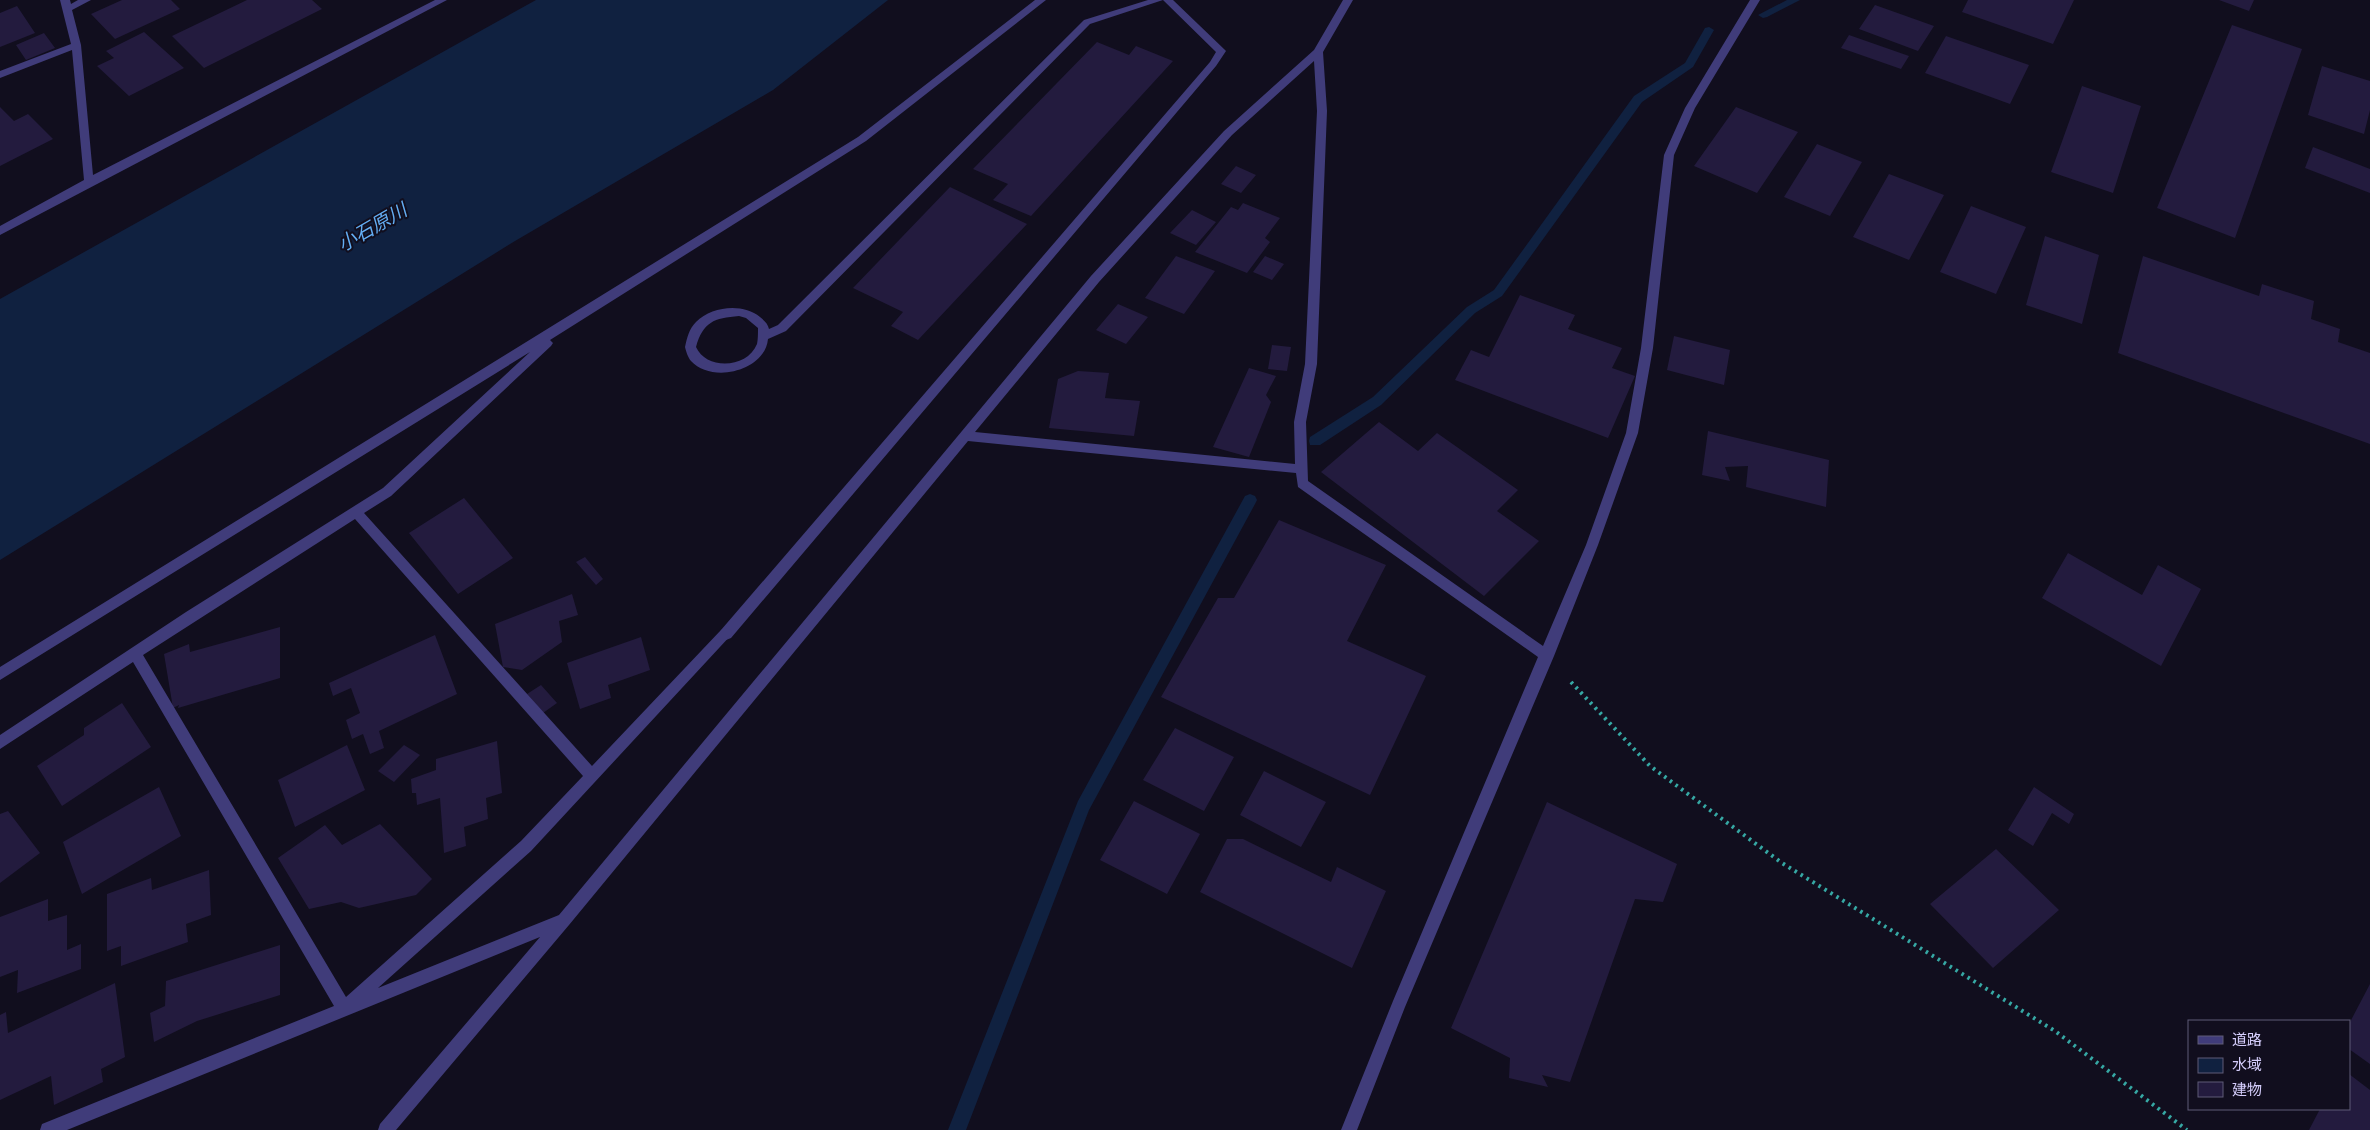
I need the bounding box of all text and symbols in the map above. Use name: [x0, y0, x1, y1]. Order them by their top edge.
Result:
water label: 小石原川: [334, 197, 412, 256]
legend: [2188, 1020, 2350, 1110]
text: 道路: [2232, 1031, 2262, 1049]
text: 水域: [2232, 1056, 2262, 1074]
text: 建物: [2232, 1081, 2262, 1099]

